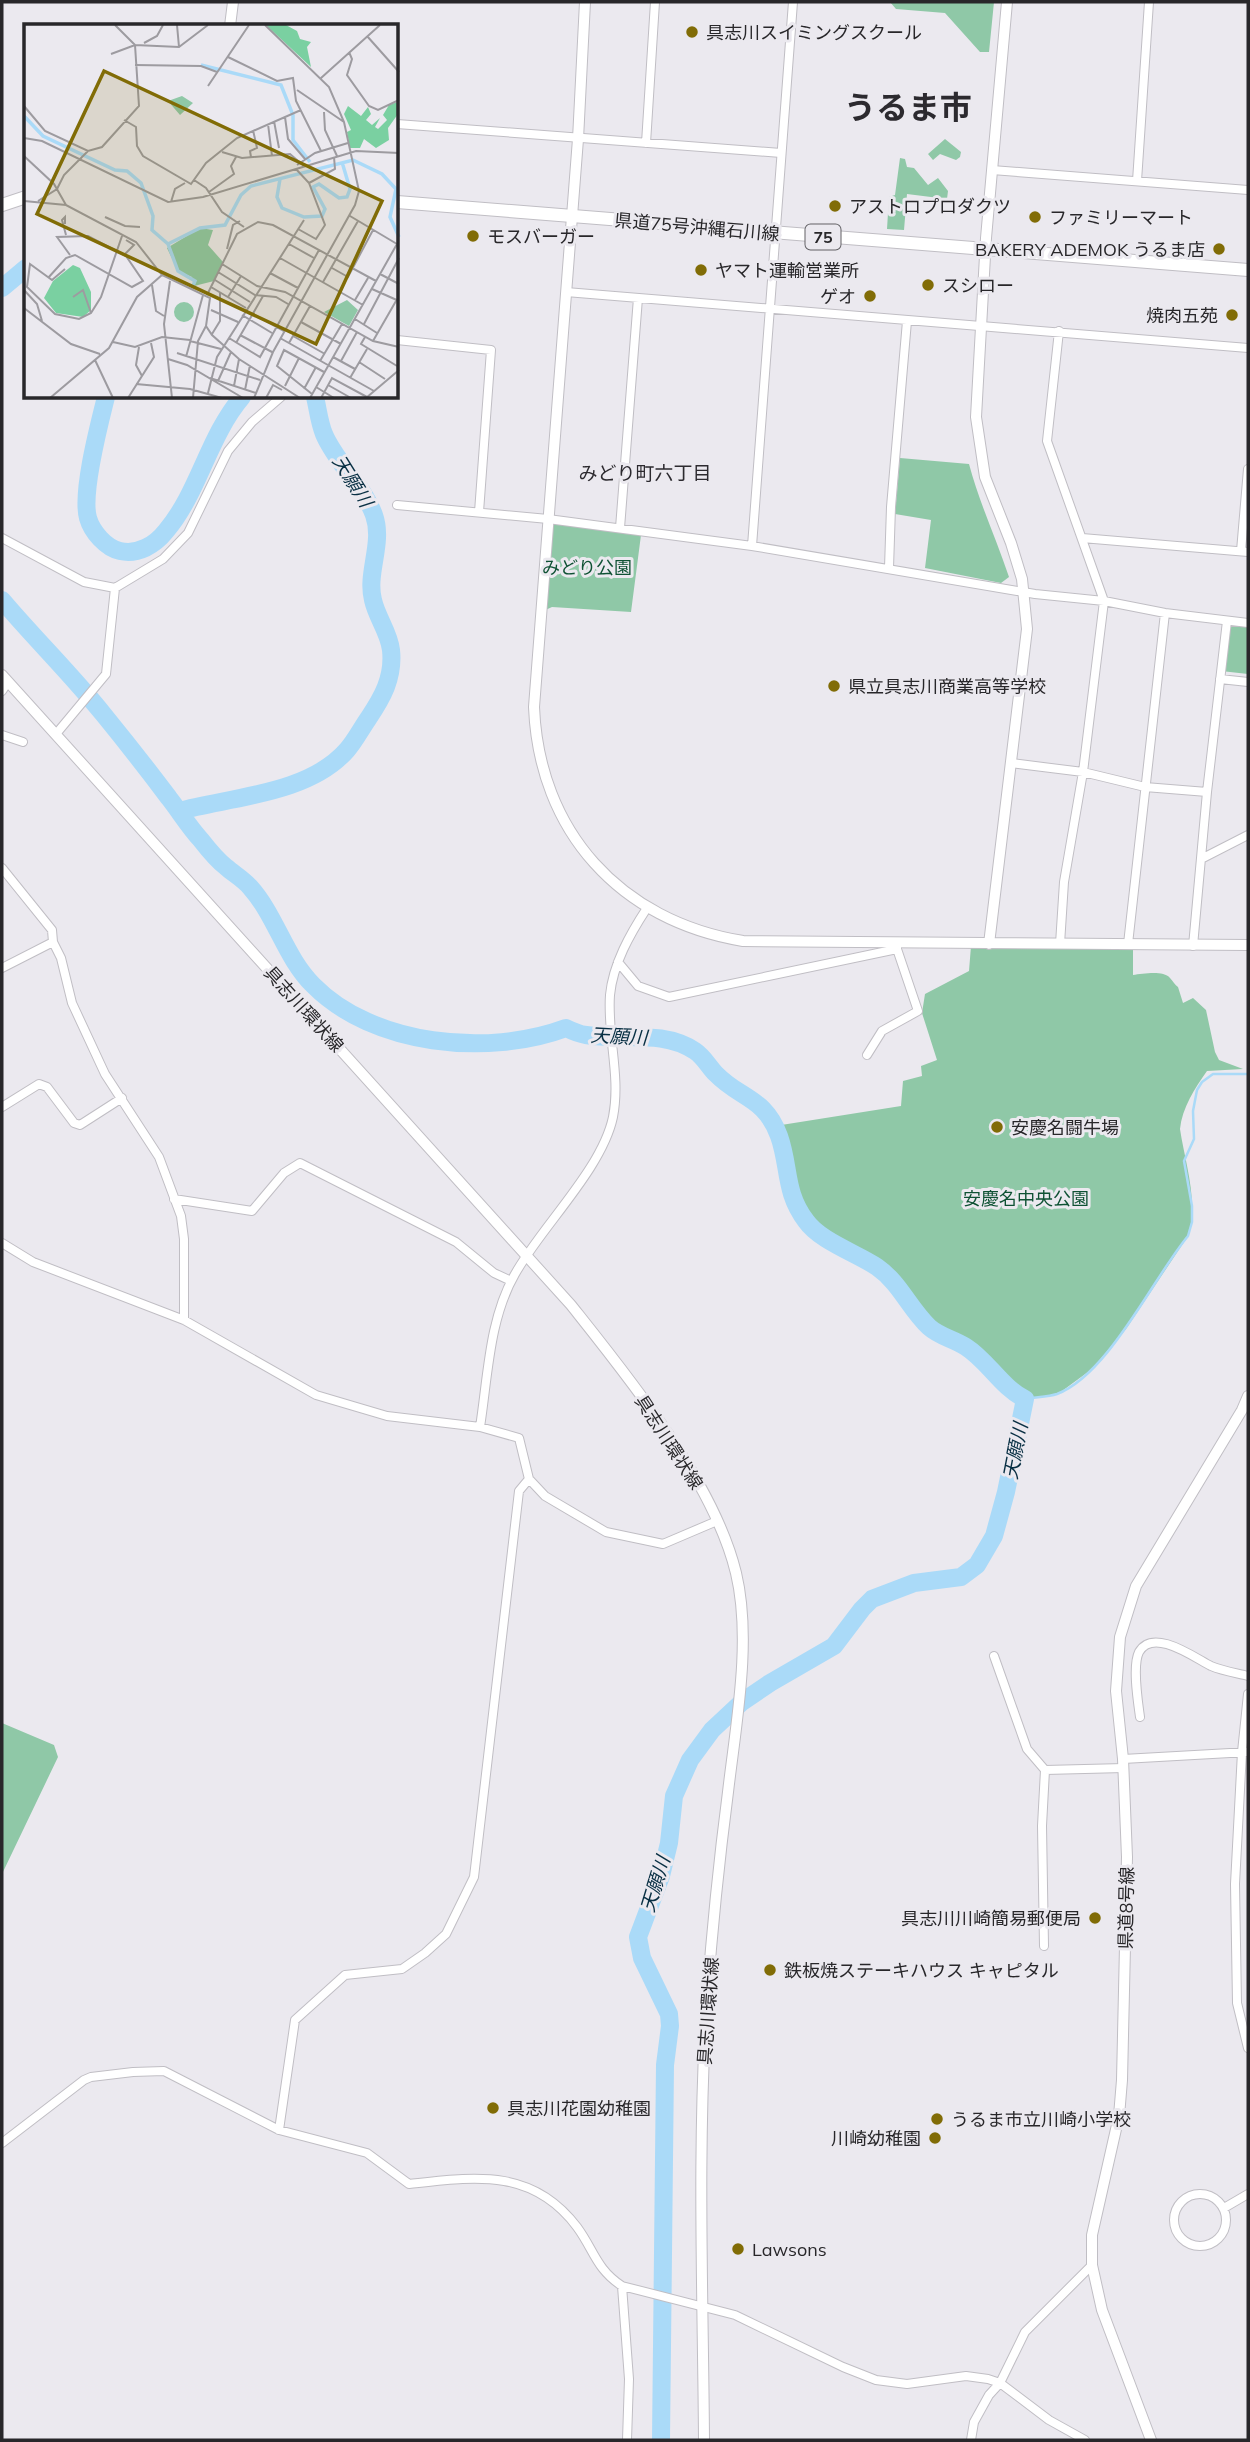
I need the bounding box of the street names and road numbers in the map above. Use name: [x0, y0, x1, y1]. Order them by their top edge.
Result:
street label: 県道75号沖縄石川線: [614, 208, 780, 246]
road number: 75: [806, 224, 840, 249]
street label: 具志川環状線: [259, 961, 349, 1057]
street label: 具志川環状線: [630, 1390, 708, 1494]
street label: 県道8号線: [1114, 1866, 1138, 1950]
street label: 具志川環状線: [693, 1956, 723, 2066]

